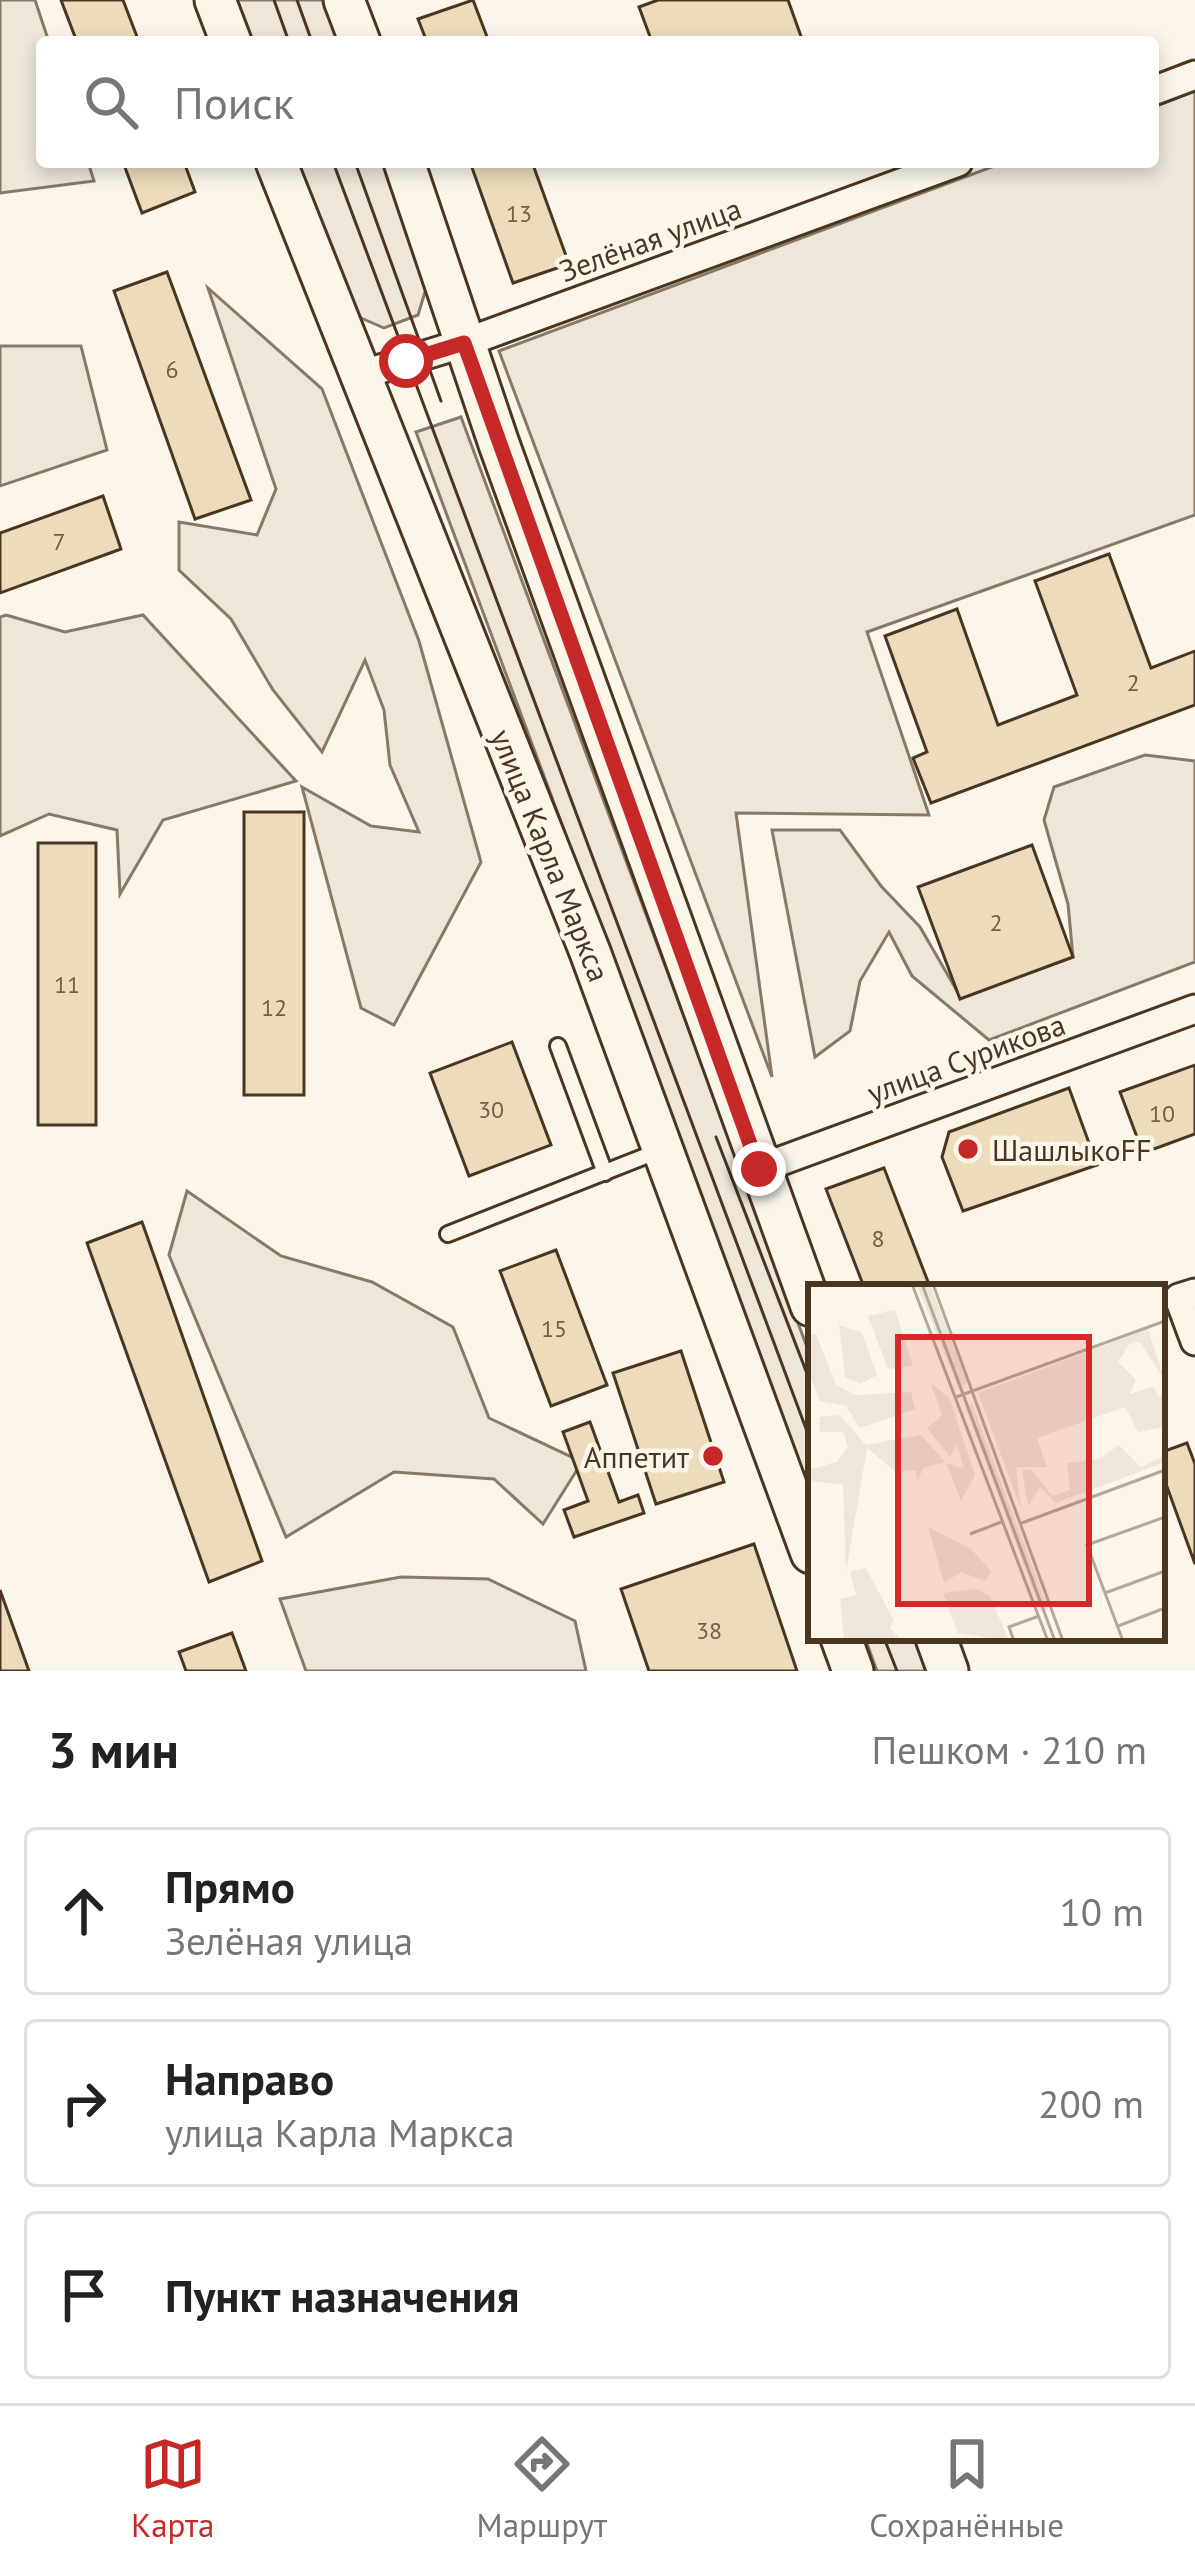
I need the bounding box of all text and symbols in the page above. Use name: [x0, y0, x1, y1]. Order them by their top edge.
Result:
search box: [36, 36, 1159, 168]
icon: search: [78, 69, 144, 135]
text: Поиск: [174, 73, 294, 131]
street label: Зелёная улица: [554, 188, 746, 290]
house number: 13: [506, 198, 532, 229]
route start: [379, 334, 433, 388]
house number: 6: [165, 354, 179, 385]
house number: 7: [52, 526, 66, 557]
house number: 2: [1126, 667, 1140, 698]
street label: улица Карла Маркса: [483, 723, 619, 987]
house number: 2: [989, 907, 1003, 938]
house number: 11: [54, 969, 80, 1000]
house number: 12: [261, 992, 287, 1023]
street label: улица Сурикова: [862, 1004, 1070, 1112]
house number: 30: [478, 1094, 504, 1125]
house number: 10: [1149, 1098, 1175, 1129]
place label: ШашлыкoFF: [992, 1130, 1152, 1169]
marker: ШашлыкoFF: [955, 1136, 981, 1162]
route end: [732, 1142, 786, 1196]
house number: 8: [871, 1223, 885, 1254]
inset map: [808, 1284, 1165, 1641]
house number: 15: [541, 1313, 567, 1344]
place label: Аппетит: [584, 1437, 689, 1476]
marker: Аппетит: [700, 1443, 726, 1469]
house number: 38: [696, 1615, 722, 1646]
text: 3 мин: [48, 1716, 179, 1782]
text: Пешком · 210 m: [871, 1724, 1147, 1775]
text: Прямо: [165, 1857, 295, 1915]
icon: ahead: [51, 1878, 117, 1944]
text: 10 m: [1059, 1886, 1144, 1937]
text: Зелёная улица: [165, 1915, 413, 1966]
text: Направо: [165, 2049, 334, 2107]
icon: right: [51, 2070, 117, 2136]
text: 200 m: [1038, 2078, 1144, 2129]
text: улица Карла Маркса: [165, 2107, 514, 2158]
icon: arrive: [51, 2262, 117, 2328]
text: Пункт назначения: [165, 2266, 519, 2324]
tab: Карта: [131, 2431, 214, 2546]
tab: Маршрут: [477, 2431, 607, 2546]
tab: Сохранённые: [869, 2431, 1064, 2546]

